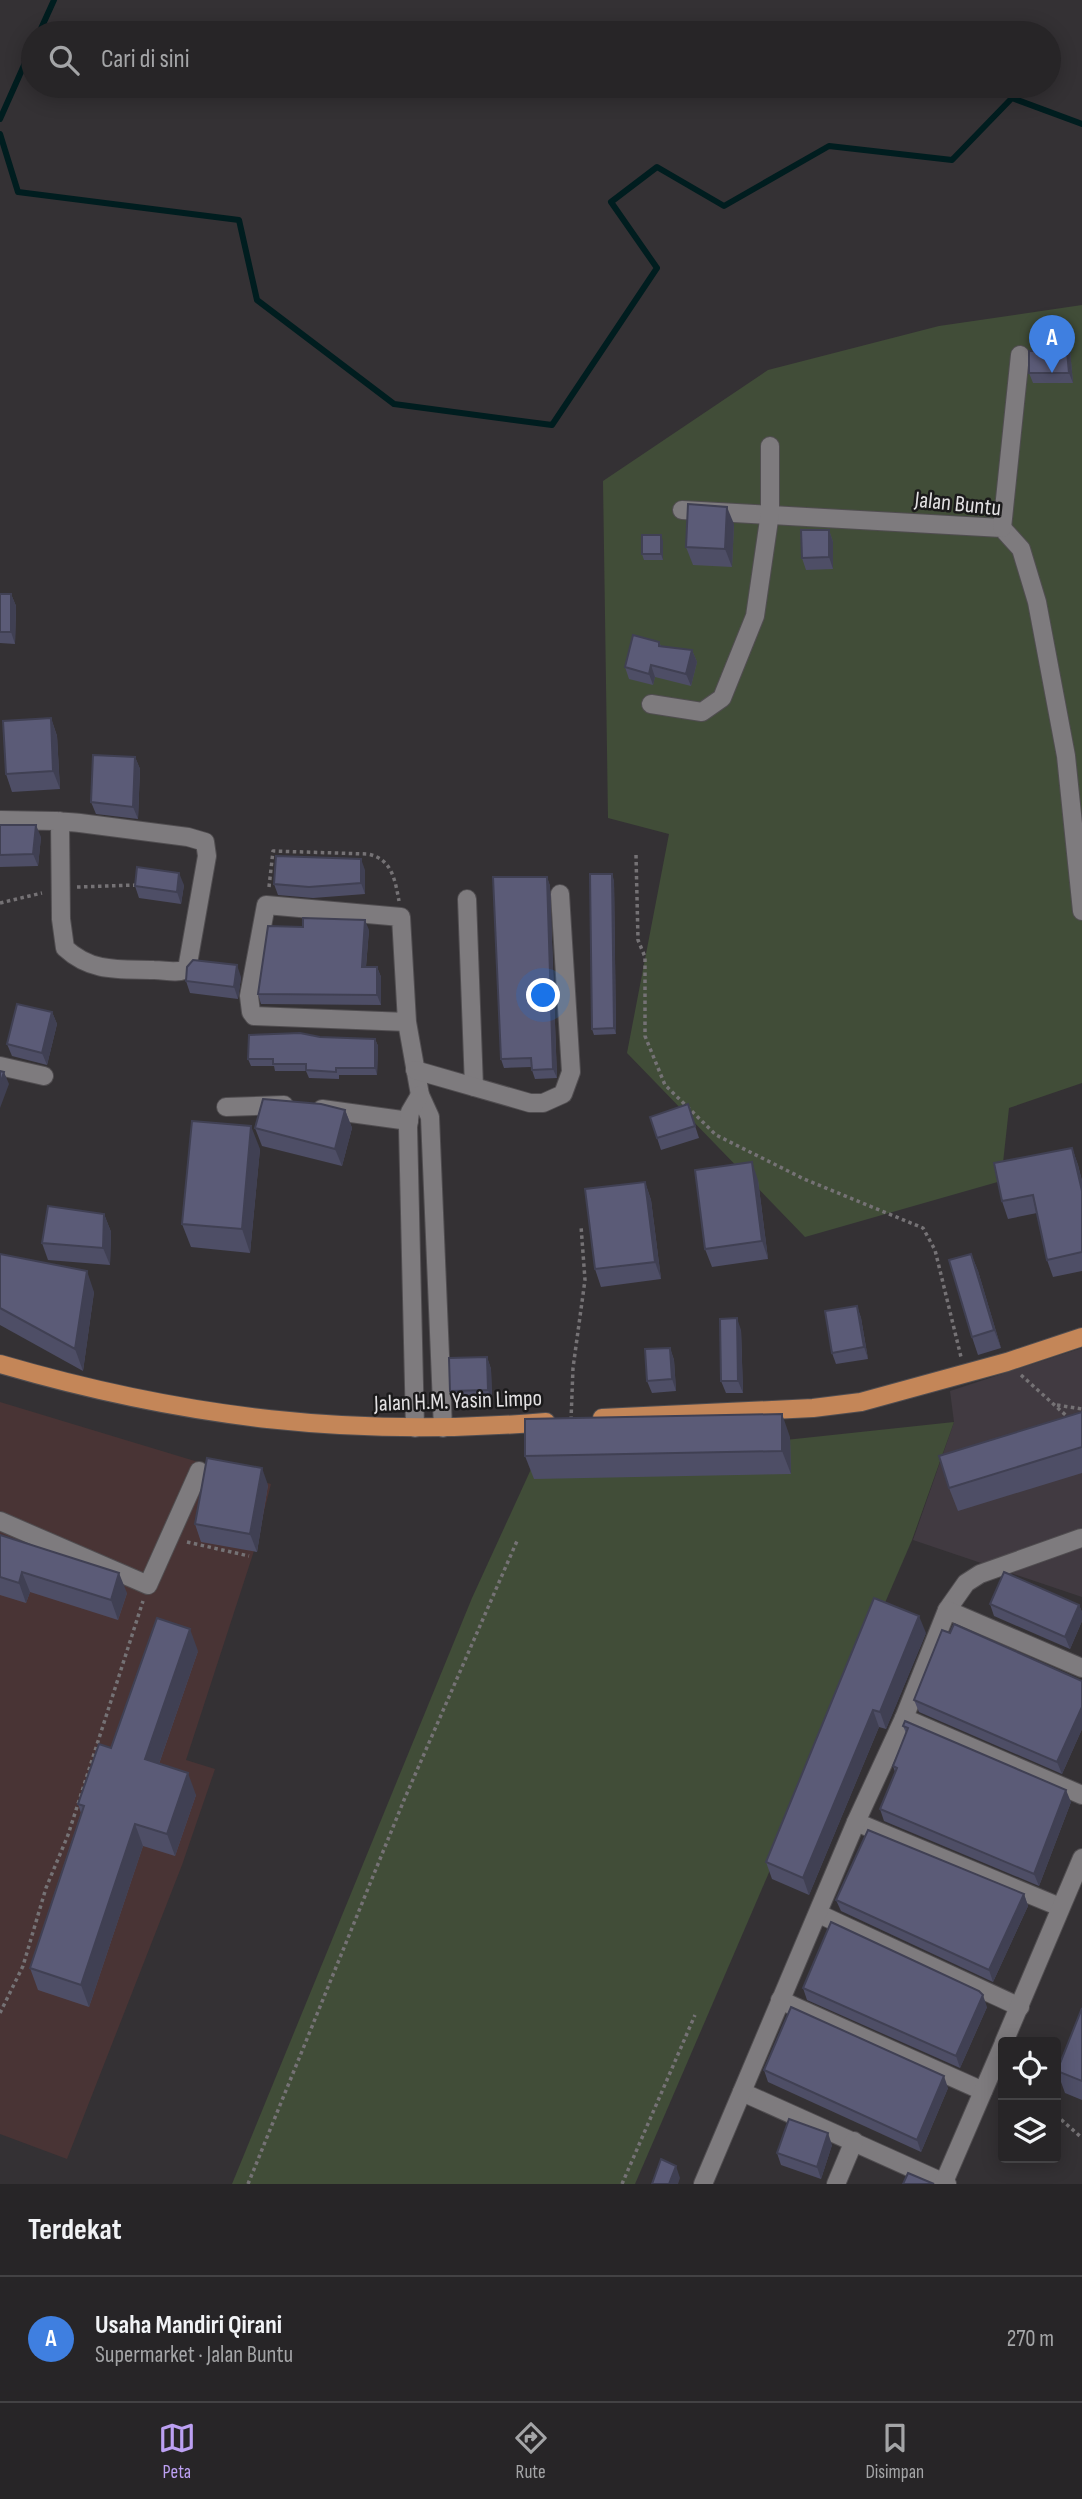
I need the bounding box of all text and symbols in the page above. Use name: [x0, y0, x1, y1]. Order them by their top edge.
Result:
search box: [21, 21, 1061, 98]
icon: search: [45, 41, 83, 79]
text: Cari di sini: [101, 44, 190, 75]
pin: A: [1029, 315, 1075, 373]
street label: Jalan Buntu: [912, 485, 1002, 522]
your location: [526, 978, 560, 1012]
street label: Jalan H.M. Yasin Limpo: [373, 1384, 542, 1418]
map controls: [998, 2037, 1061, 2163]
button: locate: [998, 2037, 1061, 2100]
button: layers: [998, 2100, 1061, 2163]
text: Terdekat: [28, 2212, 122, 2248]
text: Usaha Mandiri Qirani: [95, 2310, 282, 2341]
text: A: [46, 2325, 56, 2353]
text: 270 m: [1007, 2325, 1054, 2353]
text: Supermarket · Jalan Buntu: [95, 2341, 293, 2369]
tab: Peta: [158, 2419, 196, 2484]
tab: Rute: [512, 2419, 550, 2484]
tab: Disimpan: [865, 2419, 924, 2484]

